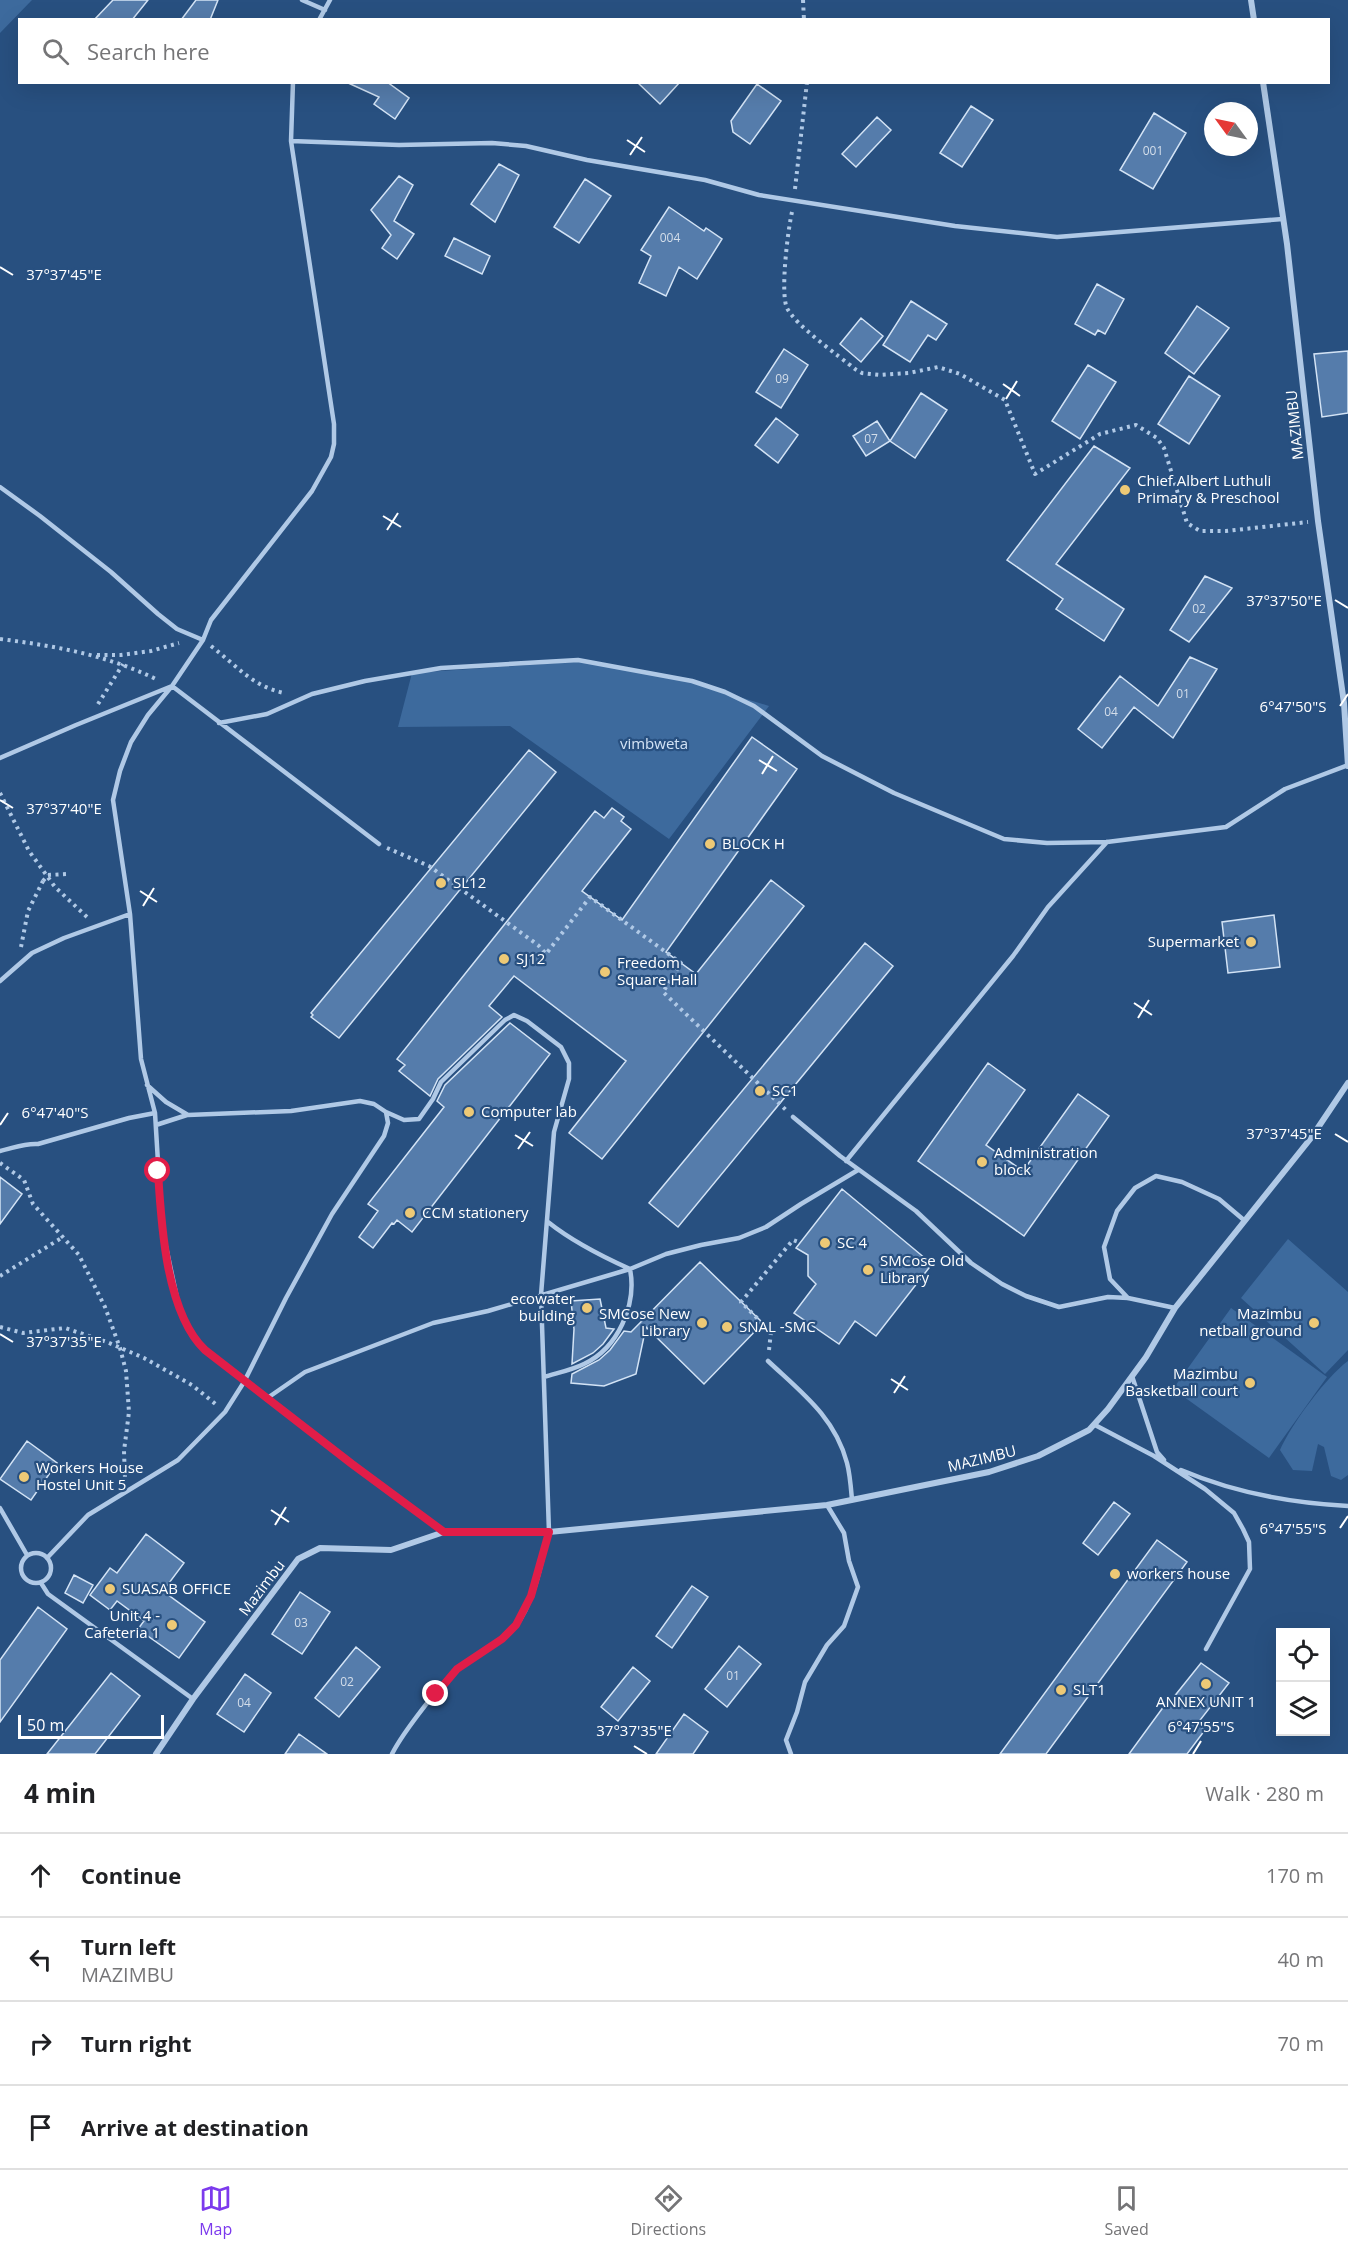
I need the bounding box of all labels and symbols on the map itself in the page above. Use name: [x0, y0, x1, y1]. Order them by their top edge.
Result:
north arrow: [1204, 102, 1258, 156]
house number: 001: [1143, 142, 1163, 159]
house number: 004: [660, 229, 680, 246]
text: 37°37'45"E: [26, 264, 102, 284]
house number: 09: [775, 370, 789, 387]
street label: MAZIMBU: [1280, 389, 1308, 461]
house number: 07: [864, 430, 878, 447]
place label: Chief Albert Luthuli Primary & Preschool: [1137, 470, 1279, 507]
marker: Chief Albert Luthuli Primary & Preschool: [1118, 483, 1132, 497]
text: 37°37'50"E: [1246, 590, 1322, 610]
house number: 02: [1192, 600, 1206, 617]
house number: 01: [1176, 685, 1190, 702]
text: 6°47'50"S: [1260, 696, 1326, 716]
house number: 04: [1104, 703, 1118, 720]
park label: vimbweta: [620, 733, 688, 753]
text: 37°37'40"E: [26, 798, 102, 818]
place label: BLOCK H: [722, 833, 785, 853]
marker: BLOCK H: [703, 837, 717, 851]
place label: SL12: [453, 872, 486, 892]
marker: SL12: [434, 876, 448, 890]
place label: Supermarket: [1148, 931, 1239, 951]
marker: Supermarket: [1244, 935, 1258, 949]
place label: SJ12: [516, 948, 545, 968]
marker: SJ12: [497, 952, 511, 966]
place label: Freedom Square Hall: [617, 952, 697, 989]
marker: Freedom Square Hall: [598, 965, 612, 979]
place label: SC1: [772, 1080, 798, 1100]
marker: SC1: [753, 1084, 767, 1098]
place label: Computer lab: [481, 1101, 577, 1121]
text: 6°47'40"S: [22, 1102, 88, 1122]
marker: Computer lab: [462, 1105, 476, 1119]
text: 37°37'45"E: [1246, 1123, 1322, 1143]
place label: Administration block: [994, 1142, 1098, 1179]
marker: Administration block: [975, 1155, 989, 1169]
route start: [144, 1157, 170, 1183]
place label: CCM stationery: [422, 1202, 529, 1222]
marker: CCM stationery: [403, 1206, 417, 1220]
place label: SC 4: [837, 1232, 868, 1252]
marker: SC 4: [818, 1236, 832, 1250]
place label: SMCose Old Library: [880, 1250, 964, 1287]
marker: SMCose Old Library: [861, 1263, 875, 1277]
place label: ecowater building: [511, 1288, 575, 1325]
marker: ecowater building: [580, 1301, 594, 1315]
place label: SMCose New Library: [599, 1303, 690, 1340]
place label: Mazimbu netball ground: [1199, 1303, 1302, 1340]
marker: SMCose New Library: [695, 1316, 709, 1330]
place label: SNAL -SMC: [739, 1316, 816, 1336]
marker: Mazimbu netball ground: [1307, 1316, 1321, 1330]
marker: SNAL -SMC: [720, 1320, 734, 1334]
text: 37°37'35"E: [26, 1331, 102, 1351]
place label: Mazimbu Basketball court: [1125, 1363, 1238, 1400]
marker: Mazimbu Basketball court: [1243, 1376, 1257, 1390]
street label: MAZIMBU: [945, 1440, 1018, 1476]
place label: Workers House Hostel Unit 5: [36, 1457, 143, 1494]
marker: Workers House Hostel Unit 5: [17, 1470, 31, 1484]
text: 6°47'55"S: [1260, 1518, 1326, 1538]
street label: Mazimbu: [234, 1555, 289, 1619]
place label: workers house: [1127, 1563, 1230, 1583]
marker: workers house: [1108, 1567, 1122, 1581]
place label: SUASAB OFFICE: [122, 1578, 231, 1598]
marker: SUASAB OFFICE: [103, 1582, 117, 1596]
place label: Unit 4 - Cafeteria 1: [84, 1605, 160, 1642]
house number: 03: [294, 1614, 308, 1631]
marker: Unit 4 - Cafeteria 1: [165, 1618, 179, 1632]
house number: 01: [726, 1667, 740, 1684]
house number: 02: [340, 1673, 354, 1690]
marker: ANNEX UNIT 1: [1199, 1677, 1213, 1691]
place label: SLT1: [1073, 1679, 1106, 1699]
route end: [422, 1680, 448, 1706]
marker: SLT1: [1054, 1683, 1068, 1697]
place label: ANNEX UNIT 1: [1156, 1691, 1256, 1711]
house number: 04: [237, 1694, 251, 1711]
scale bar: [18, 1712, 164, 1740]
text: 6°47'55"S: [1168, 1716, 1234, 1736]
text: 37°37'35"E: [596, 1720, 672, 1740]

